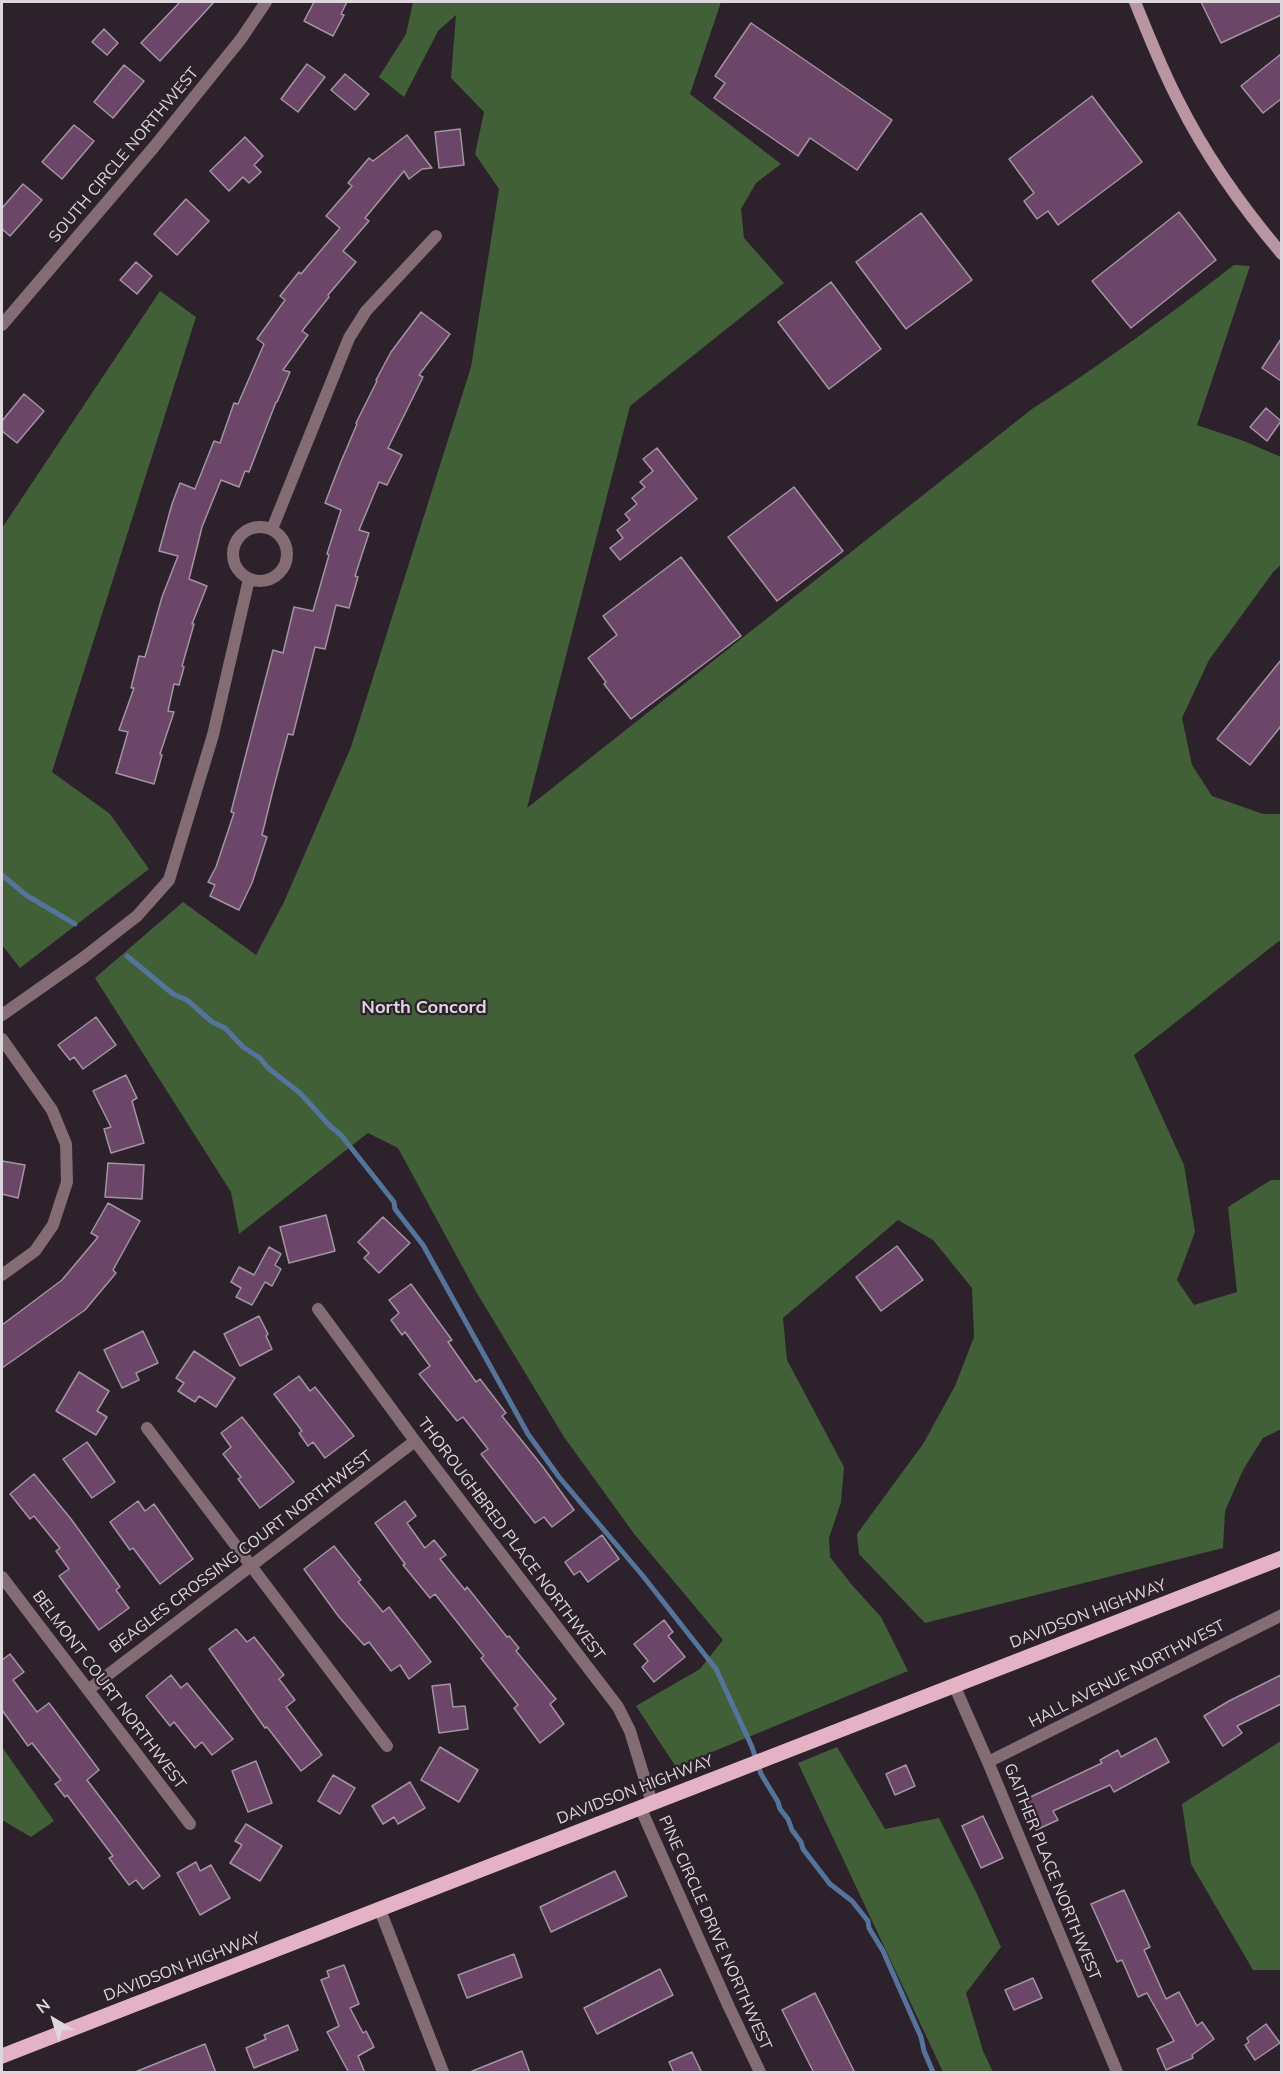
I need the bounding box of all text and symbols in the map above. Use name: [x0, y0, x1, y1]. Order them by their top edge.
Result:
street label: SOUTH CIRCLE NORTHWEST: [45, 63, 203, 247]
district label: North Concord: [361, 997, 487, 1019]
street label: THOROUGHBRED PLACE NORTHWEST: [413, 1414, 609, 1664]
street label: BEAGLES CROSSING COURT NORTHWEST: [106, 1447, 376, 1657]
street label: DAVIDSON HIGHWAY: [1007, 1575, 1169, 1653]
street label: BELMONT COURT NORTHWEST: [28, 1587, 190, 1793]
street label: HALL AVENUE NORTHWEST: [1026, 1616, 1228, 1732]
street label: DAVIDSON HIGHWAY: [554, 1751, 716, 1829]
street label: GAITHER PLACE NORTHWEST: [1000, 1761, 1104, 1983]
street label: PINE CIRCLE DRIVE NORTHWEST: [654, 1813, 776, 2053]
street label: DAVIDSON HIGHWAY: [101, 1928, 263, 2006]
north arrow: [24, 1990, 84, 2050]
text: N: [32, 1994, 54, 2017]

